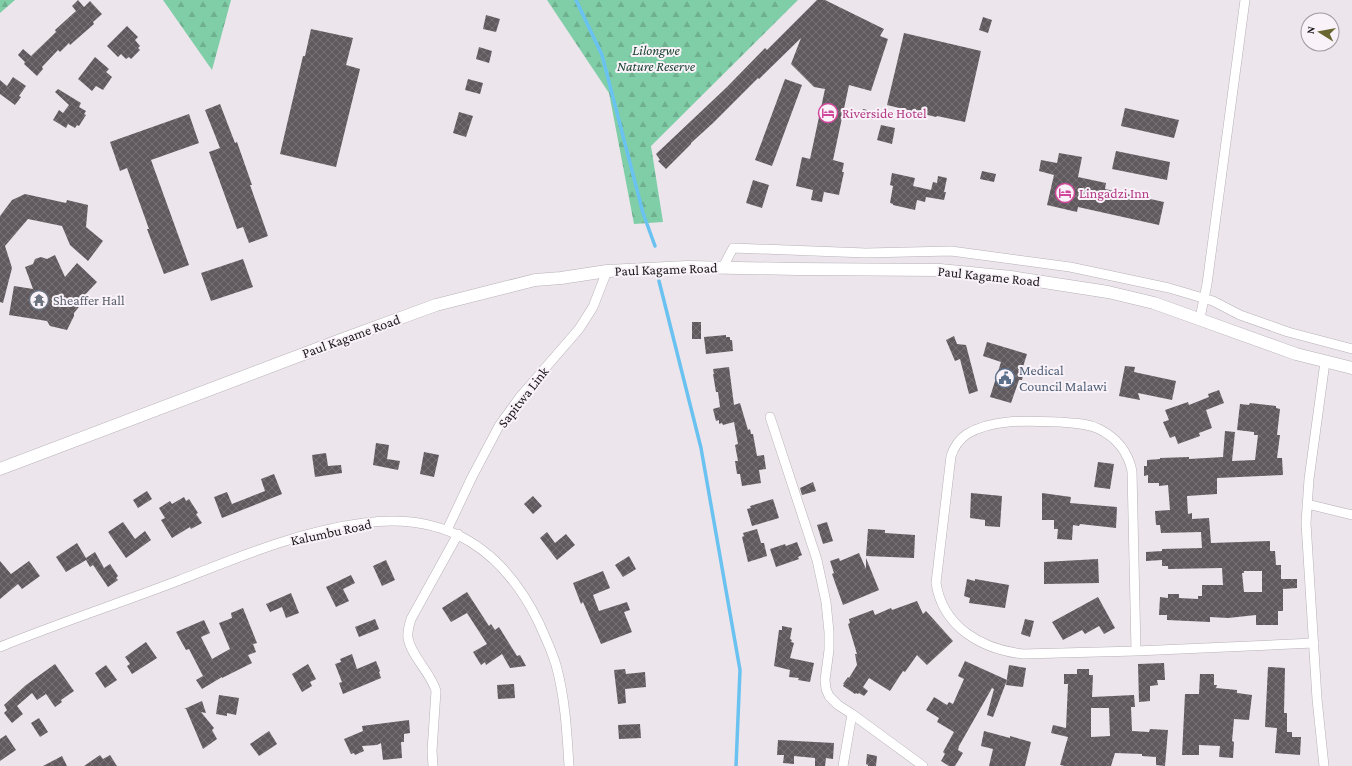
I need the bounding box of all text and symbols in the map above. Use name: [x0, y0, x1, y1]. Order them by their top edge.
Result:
north arrow: [1300, 12, 1340, 52]
text: N: [1304, 25, 1317, 35]
park label: Lilongwe Nature Reserve: [617, 42, 696, 74]
hotel icon: Riverside Hotel: [817, 102, 839, 124]
place label: Riverside Hotel: [842, 105, 927, 121]
hotel icon: Lingadzi Inn: [1054, 182, 1076, 204]
place label: Lingadzi Inn: [1079, 185, 1150, 201]
street label: Paul Kagame Road: [614, 259, 718, 279]
street label: Paul Kagame Road: [937, 263, 1042, 289]
temple icon: Sheaffer Hall: [28, 289, 50, 311]
place label: Sheaffer Hall: [53, 292, 125, 308]
street label: Paul Kagame Road: [300, 311, 403, 361]
place label: Medical Council Malawi: [1019, 362, 1107, 394]
street label: Sapitwa Link: [494, 363, 552, 431]
public building icon: Medical Council Malawi: [994, 367, 1016, 389]
street label: Kalumbu Road: [289, 515, 374, 548]

